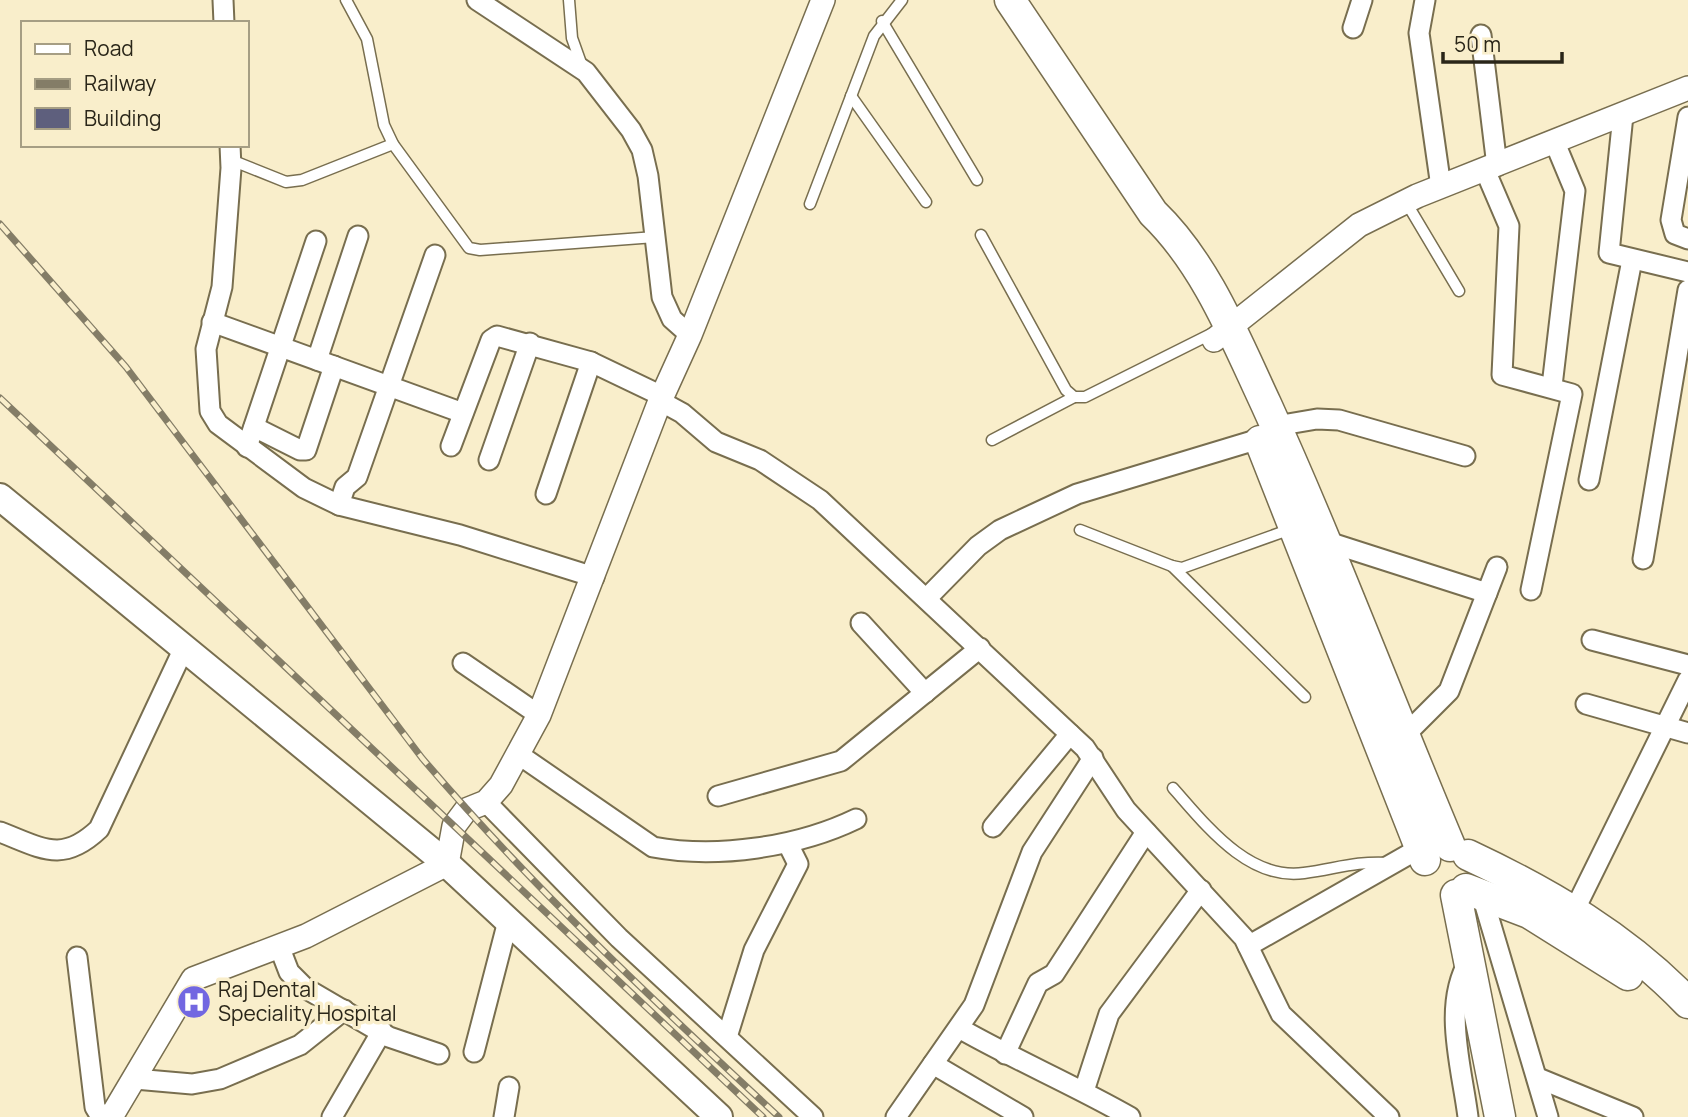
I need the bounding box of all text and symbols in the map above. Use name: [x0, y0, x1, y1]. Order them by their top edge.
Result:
legend: [21, 21, 248, 147]
scale bar: [1443, 21, 1562, 65]
text: 50 m: [1454, 30, 1501, 58]
text: Road: [84, 34, 134, 62]
text: Railway: [84, 69, 156, 97]
text: Building: [84, 104, 161, 132]
place label: Raj Dental Speciality Hospital: [218, 975, 397, 1027]
hospital icon: Raj Dental Speciality Hospital: [175, 983, 213, 1021]

